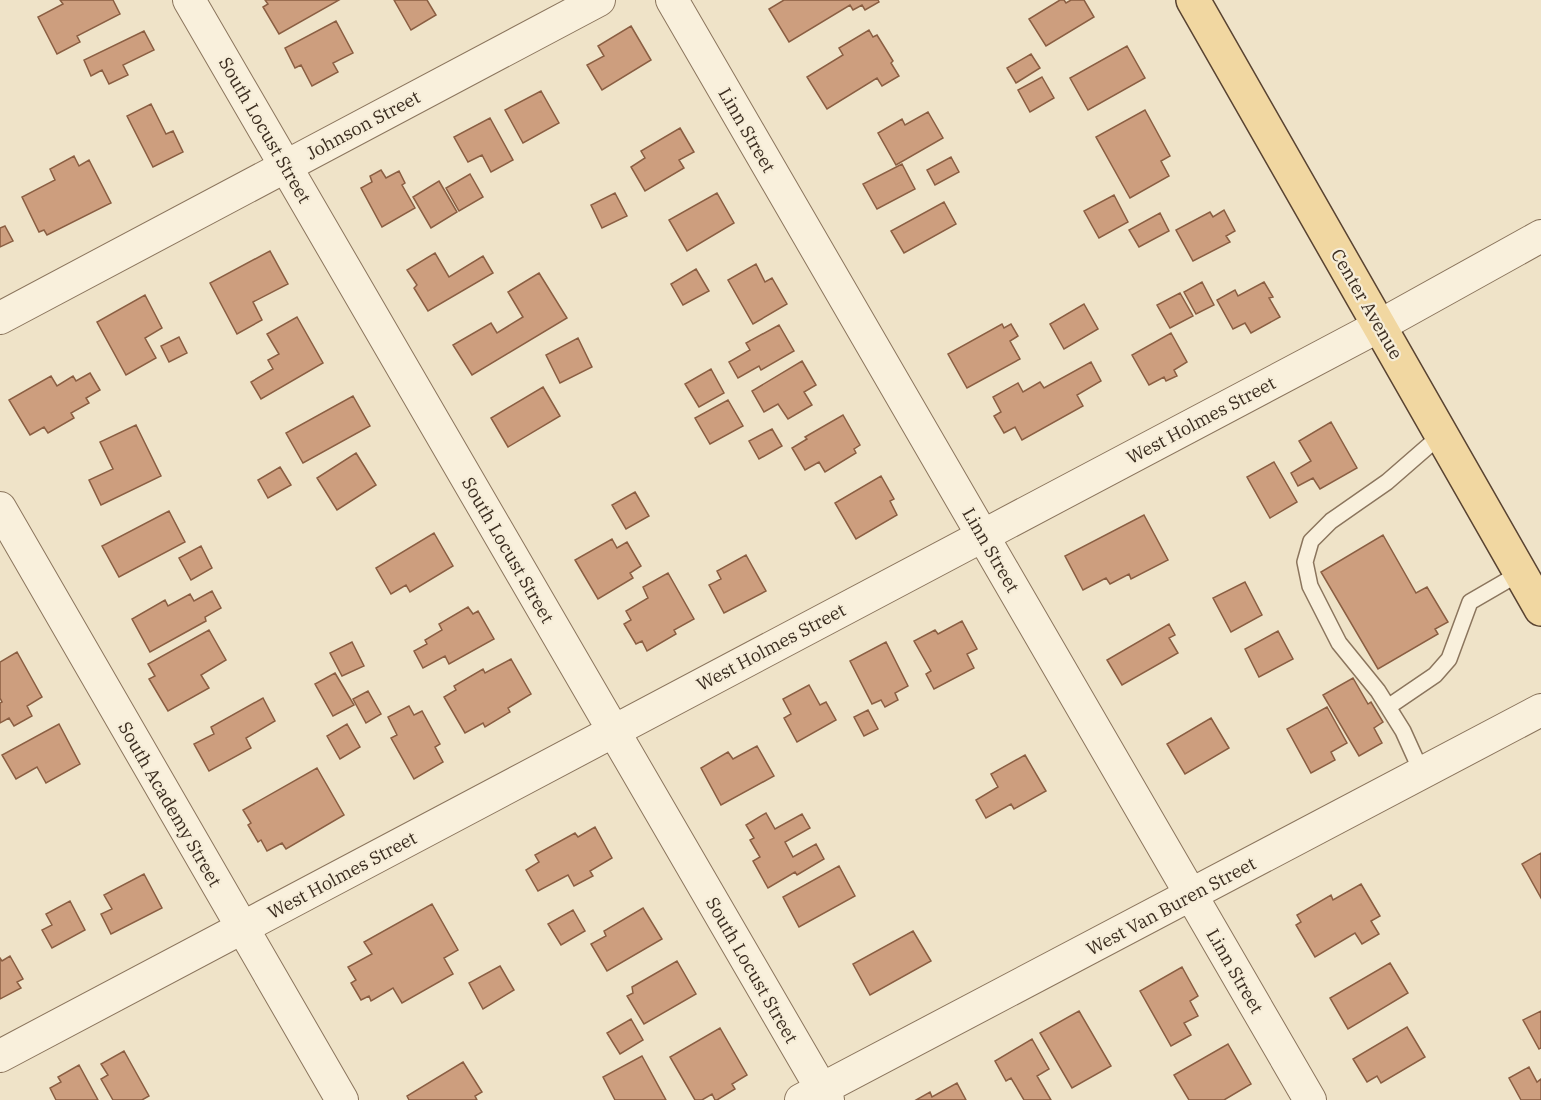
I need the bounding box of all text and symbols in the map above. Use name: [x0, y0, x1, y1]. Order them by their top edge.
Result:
street label: South Locust Street: [214, 53, 316, 207]
street label: Linn Street: [714, 83, 780, 177]
street label: Johnson Street: [302, 85, 424, 165]
street label: Center Avenue: [1326, 245, 1408, 363]
street label: West Holmes Street: [1123, 371, 1279, 469]
street label: South Locust Street: [457, 473, 559, 627]
street label: Linn Street: [958, 503, 1024, 597]
street label: West Holmes Street: [693, 598, 849, 696]
street label: South Academy Street: [113, 717, 227, 891]
street label: West Holmes Street: [264, 826, 420, 924]
street label: West Van Buren Street: [1082, 852, 1260, 960]
street label: South Locust Street: [701, 893, 803, 1047]
street label: Linn Street: [1202, 924, 1268, 1018]

